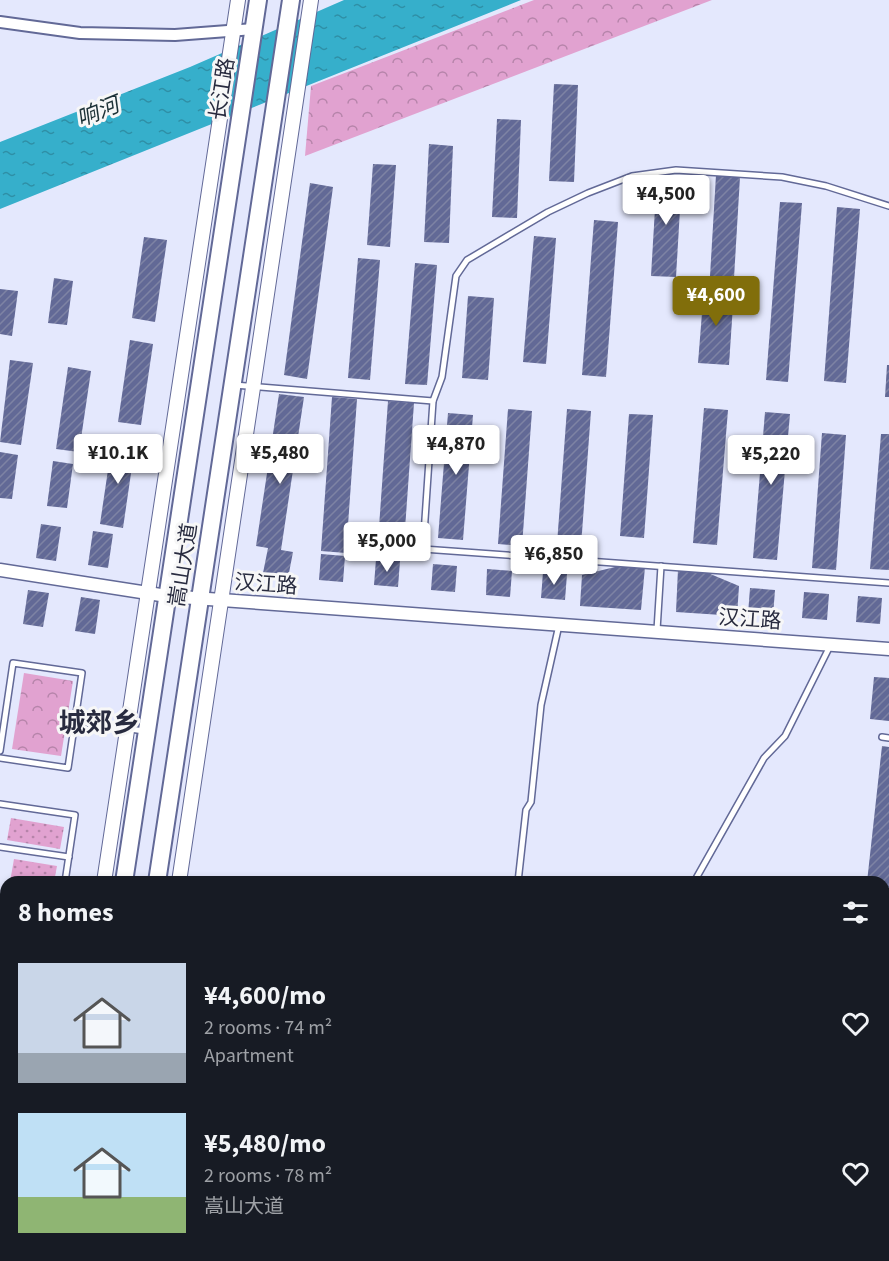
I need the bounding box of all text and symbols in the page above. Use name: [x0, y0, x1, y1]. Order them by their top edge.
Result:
street label: 长江路: [202, 56, 242, 122]
water label: 响河: [72, 87, 128, 135]
pin: ¥4,500: [617, 175, 715, 226]
text: ¥4,500: [637, 180, 695, 208]
pin: ¥4,600: [667, 276, 765, 327]
text: ¥4,600: [687, 281, 745, 309]
pin: ¥4,870: [407, 425, 505, 476]
text: ¥4,870: [427, 430, 485, 458]
pin: ¥10.1K: [69, 434, 167, 485]
pin: ¥5,480: [231, 434, 329, 485]
pin: ¥5,220: [722, 435, 820, 486]
text: ¥10.1K: [88, 439, 148, 467]
text: ¥5,480: [251, 439, 309, 467]
text: ¥5,220: [742, 440, 800, 468]
street label: 嵩山大道: [162, 521, 204, 609]
pin: ¥5,000: [338, 522, 436, 573]
text: ¥5,000: [358, 527, 416, 555]
pin: ¥6,850: [505, 535, 603, 586]
text: ¥6,850: [525, 540, 583, 568]
street label: 汉江路: [234, 567, 298, 601]
street label: 汉江路: [718, 602, 782, 636]
district label: 城郊乡: [59, 704, 140, 743]
text: 8 homes: [18, 894, 113, 931]
icon: filters: [839, 896, 872, 929]
text: ¥4,600/mo: [204, 977, 326, 1014]
icon: home: [66, 987, 138, 1059]
icon: heart: [839, 1007, 872, 1040]
text: 2 rooms · 74 m²: [204, 1014, 332, 1042]
text: Apartment: [204, 1042, 294, 1070]
text: ¥5,480/mo: [204, 1125, 326, 1162]
icon: home: [66, 1137, 138, 1209]
icon: heart: [839, 1157, 872, 1190]
text: 2 rooms · 78 m²: [204, 1162, 332, 1190]
text: 嵩山大道: [204, 1193, 284, 1221]

